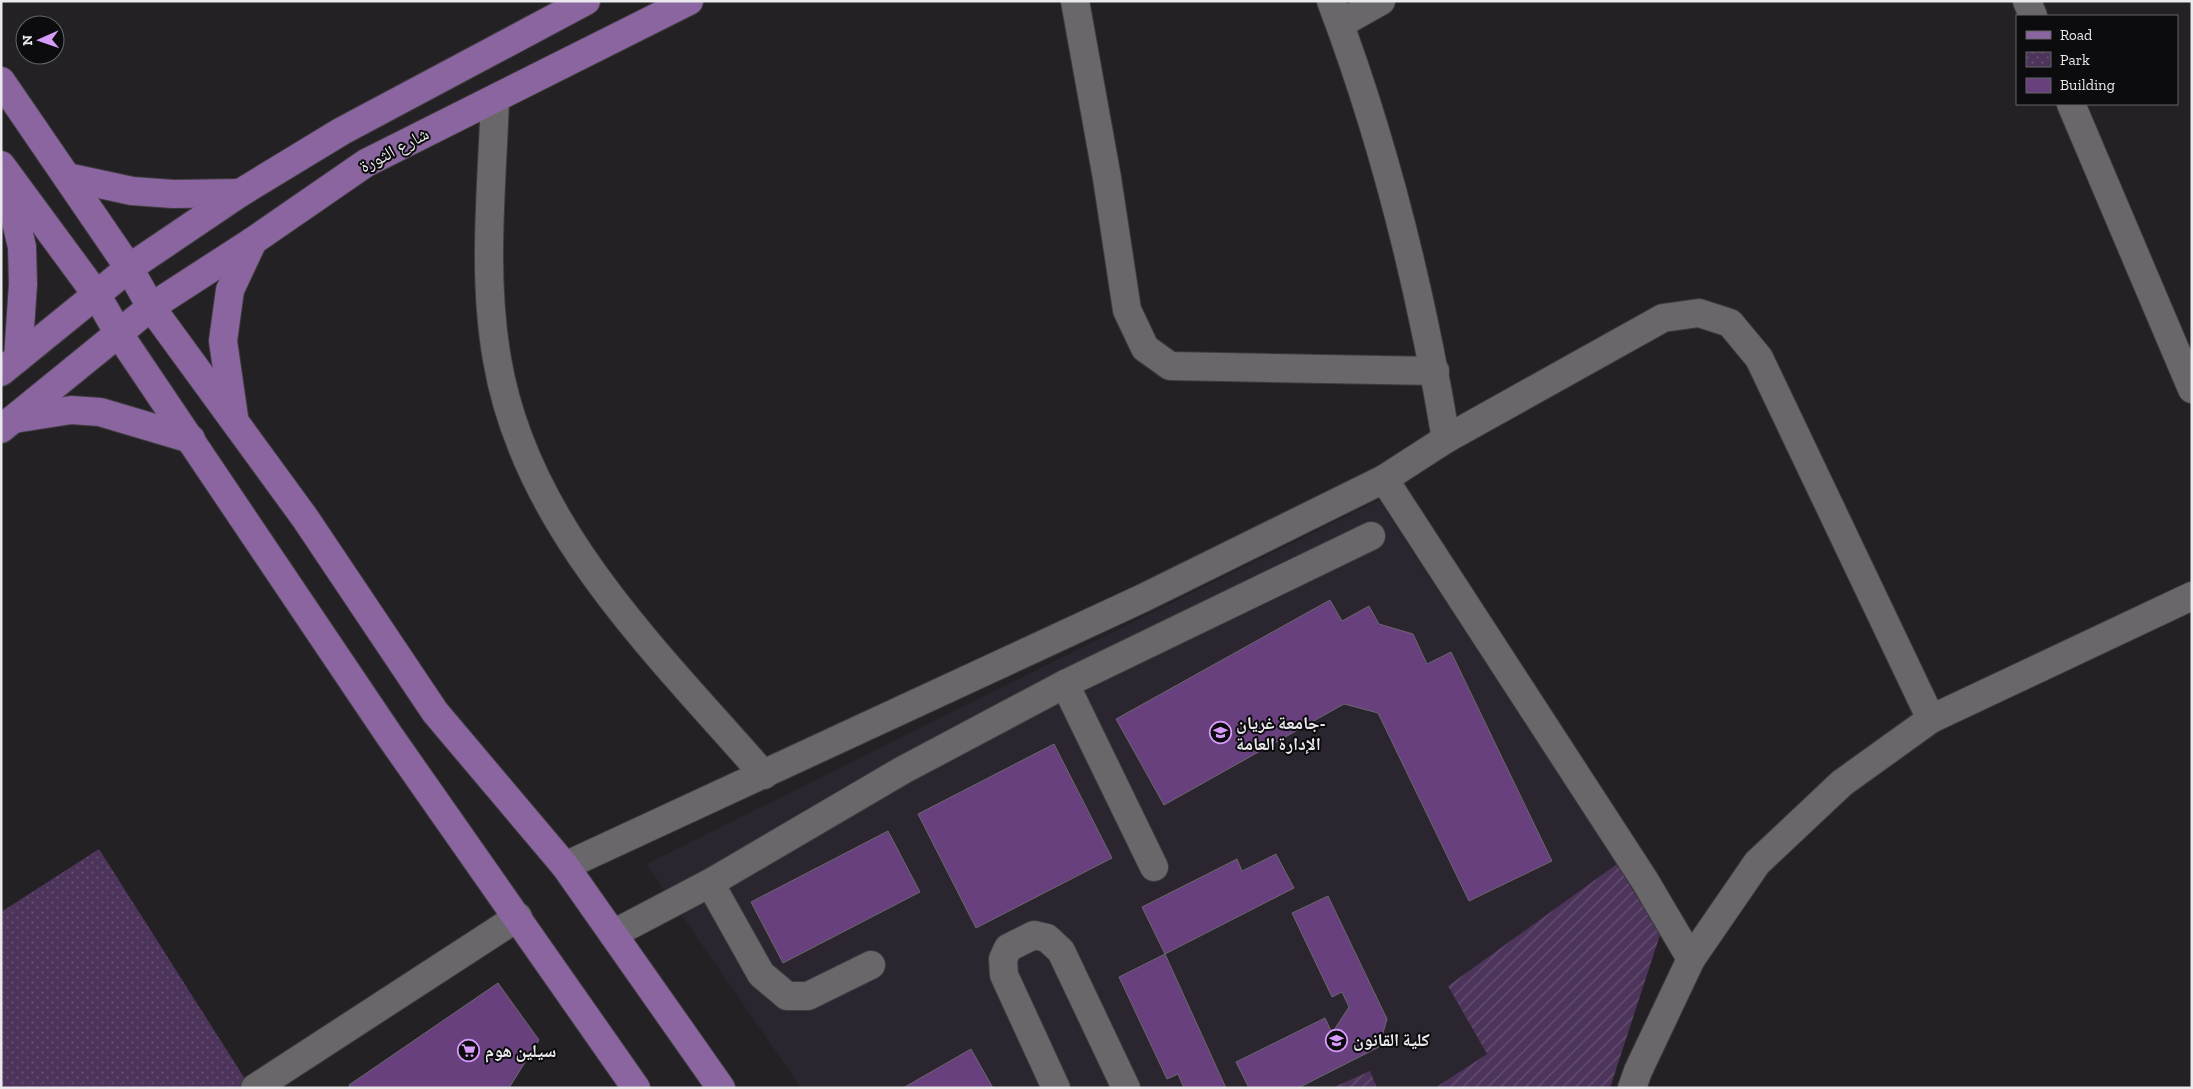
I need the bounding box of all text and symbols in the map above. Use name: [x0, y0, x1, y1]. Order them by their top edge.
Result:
north arrow: [15, 15, 65, 65]
legend: [2016, 15, 2178, 105]
text: Road: [2060, 26, 2093, 44]
text: N: [19, 34, 36, 46]
text: Park: [2060, 51, 2090, 69]
text: Building: [2060, 76, 2115, 94]
street label: شارع الثورة: [355, 123, 433, 177]
place label: جامعة غريان- الإدارة العامة: [1236, 712, 1326, 755]
school or university icon: جامعة غريان- الإدارة العامة: [1208, 721, 1232, 745]
school or university icon: كلية القانون: [1325, 1028, 1349, 1052]
place label: كلية القانون: [1353, 1029, 1430, 1051]
supermarket icon: سيلين هوم: [457, 1039, 481, 1063]
place label: سيلين هوم: [485, 1040, 556, 1063]

